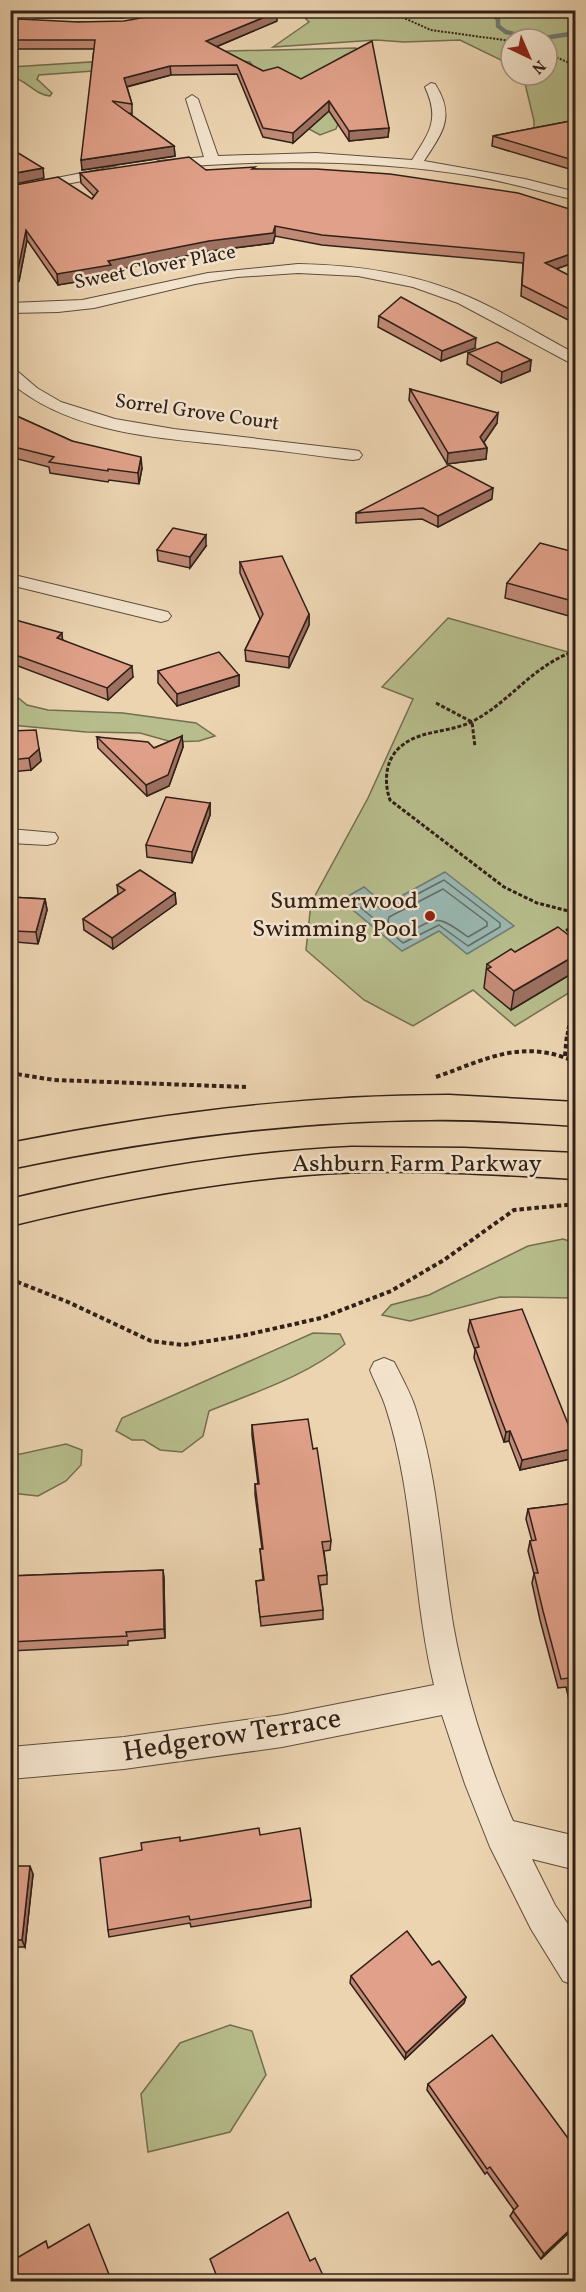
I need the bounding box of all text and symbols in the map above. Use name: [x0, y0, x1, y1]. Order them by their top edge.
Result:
north arrow: [499, 27, 559, 87]
text: N: [526, 54, 550, 79]
street label: Sweet Clover Place: [72, 239, 238, 297]
street label: Sorrel Grove Court: [113, 388, 281, 438]
place label: Summerwood Swimming Pool: [252, 885, 418, 947]
marker: Summerwood Swimming Pool: [423, 909, 437, 923]
street label: Ashburn Farm Parkway: [292, 1148, 542, 1182]
street label: Hedgerow Terrace: [120, 1699, 344, 1773]

